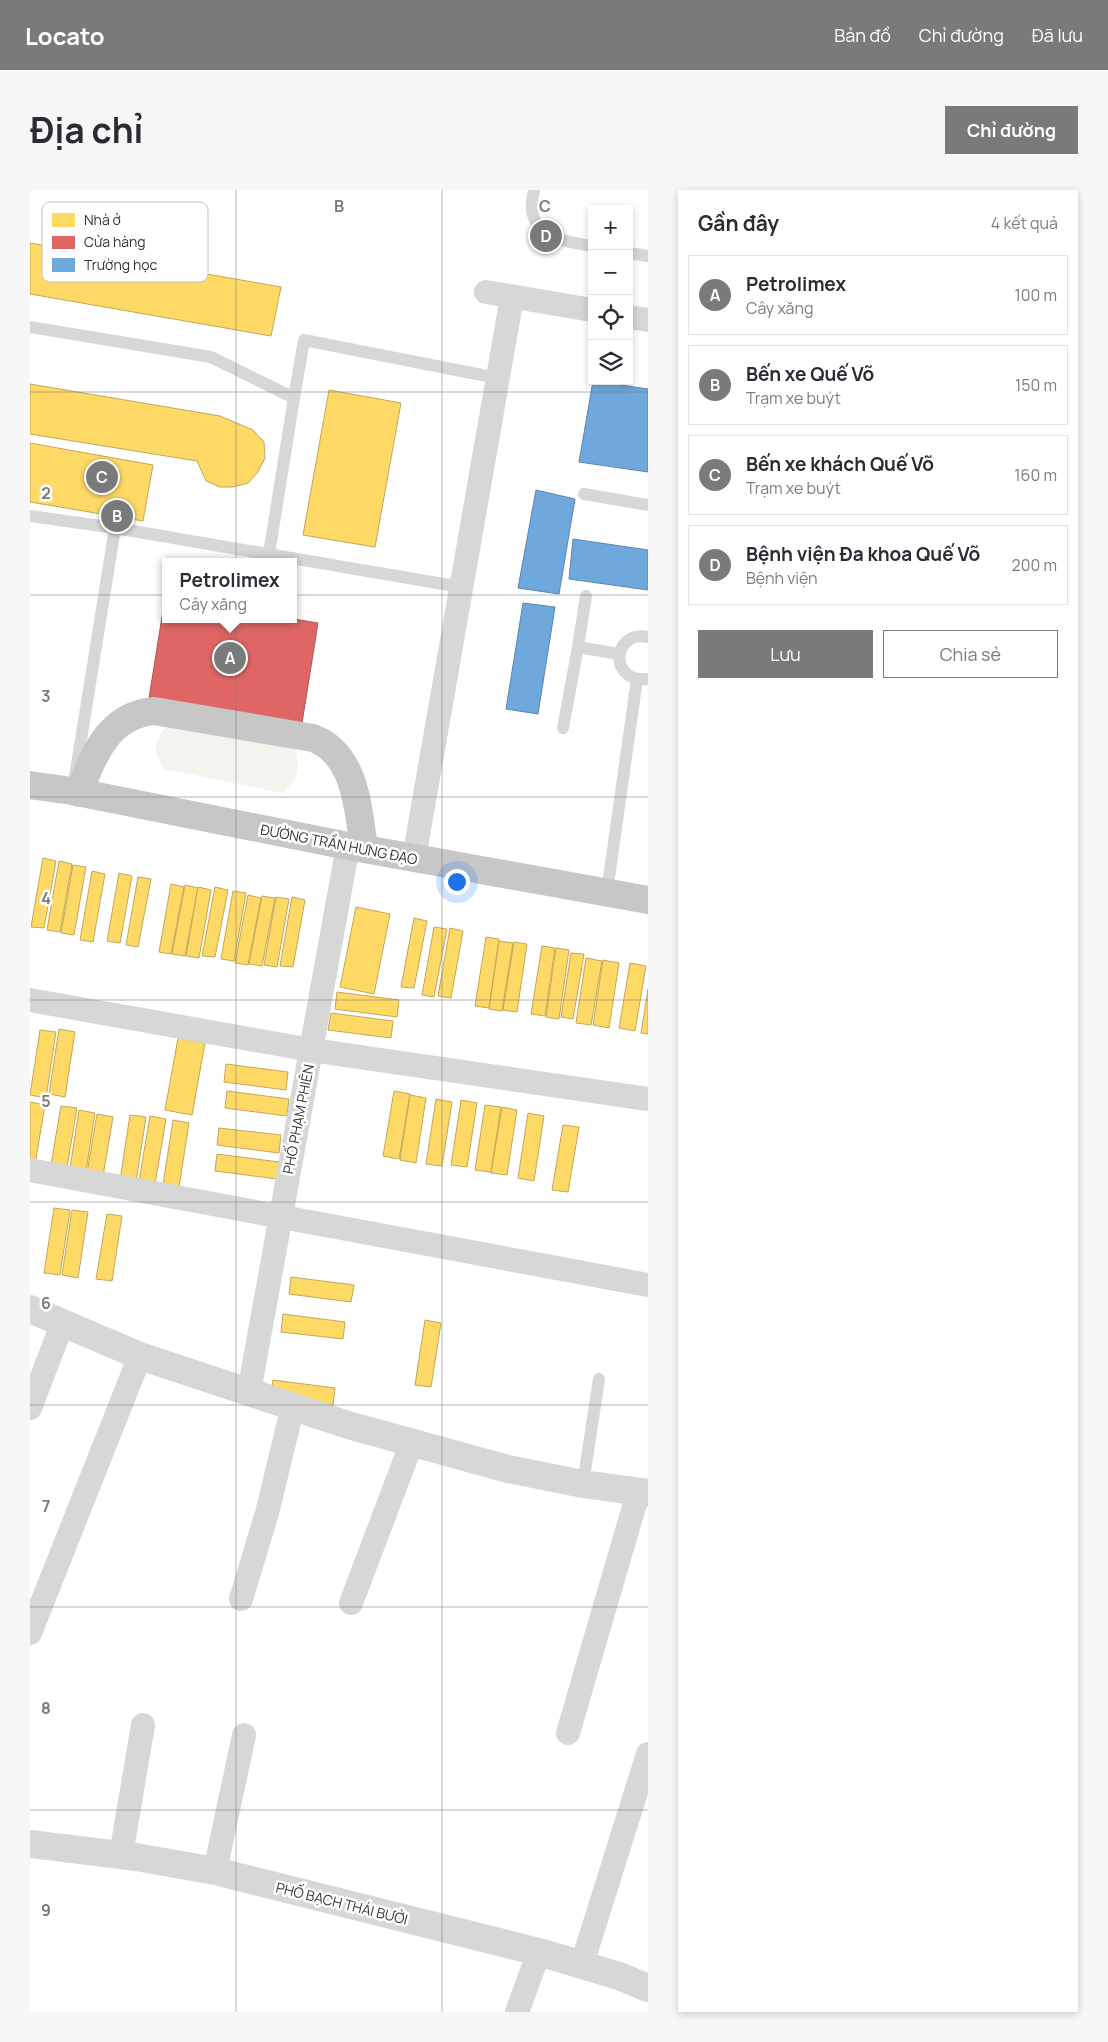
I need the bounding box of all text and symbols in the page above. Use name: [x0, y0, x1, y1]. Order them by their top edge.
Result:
text: Locato: [25, 19, 105, 52]
text: Bản đồ: [834, 23, 891, 47]
text: Chỉ đường: [919, 23, 1004, 47]
text: Đã lưu: [1032, 23, 1083, 47]
text: Địa chỉ: [30, 106, 143, 154]
button: Chỉ đường: [945, 106, 1078, 154]
text: B: [334, 195, 344, 217]
text: C: [539, 195, 551, 217]
legend: [42, 202, 208, 282]
map controls: [588, 205, 633, 385]
button: +: [588, 205, 633, 250]
text: Gần đây: [698, 209, 779, 237]
text: Nhà ở: [84, 210, 121, 229]
text: 4 kết quả: [991, 212, 1058, 234]
pin: D: [530, 217, 562, 255]
text: Cửa hàng: [84, 232, 146, 251]
button: −: [588, 250, 633, 295]
text: Trường học: [84, 255, 158, 274]
text: Petrolimex: [746, 271, 846, 297]
text: A: [710, 284, 720, 306]
text: 100 m: [1014, 284, 1057, 306]
button: locate: [588, 295, 633, 340]
text: Cây xăng: [746, 297, 813, 319]
button: layers: [588, 340, 633, 385]
text: Bến xe Quế Võ: [746, 361, 874, 387]
text: B: [710, 374, 720, 396]
text: 150 m: [1015, 374, 1057, 396]
text: Trạm xe buýt: [746, 387, 841, 409]
text: Bến xe khách Quế Võ: [746, 451, 934, 477]
pin: C: [86, 458, 118, 496]
text: C: [709, 464, 721, 486]
text: 160 m: [1014, 464, 1057, 486]
text: Trạm xe buýt: [746, 477, 841, 499]
text: 2: [41, 482, 51, 504]
pin: B: [101, 497, 133, 535]
text: Bệnh viện Đa khoa Quế Võ: [746, 541, 980, 567]
text: D: [709, 554, 721, 576]
text: 200 m: [1012, 554, 1057, 576]
popup: [162, 558, 297, 623]
text: Petrolimex: [180, 567, 279, 593]
text: Bệnh viện: [746, 567, 818, 589]
text: Cây xăng: [180, 593, 247, 615]
button: Lưu: [698, 630, 873, 678]
button: Chia sẻ: [883, 630, 1058, 678]
pin: A: [214, 639, 246, 677]
text: 3: [41, 685, 51, 707]
street label: ĐƯỜNG TRẦN HƯNG ĐẠO: [259, 818, 419, 869]
your location: [444, 869, 470, 895]
text: 4: [41, 887, 51, 909]
street label: PHỐ PHẠM PHIÊN: [277, 1062, 318, 1175]
text: 5: [41, 1090, 51, 1112]
text: 6: [41, 1292, 51, 1314]
text: 7: [42, 1495, 50, 1517]
text: 8: [41, 1697, 51, 1719]
street label: PHỐ BẠCH THÁI BƯỞI: [274, 1876, 410, 1929]
text: 9: [41, 1899, 51, 1921]

